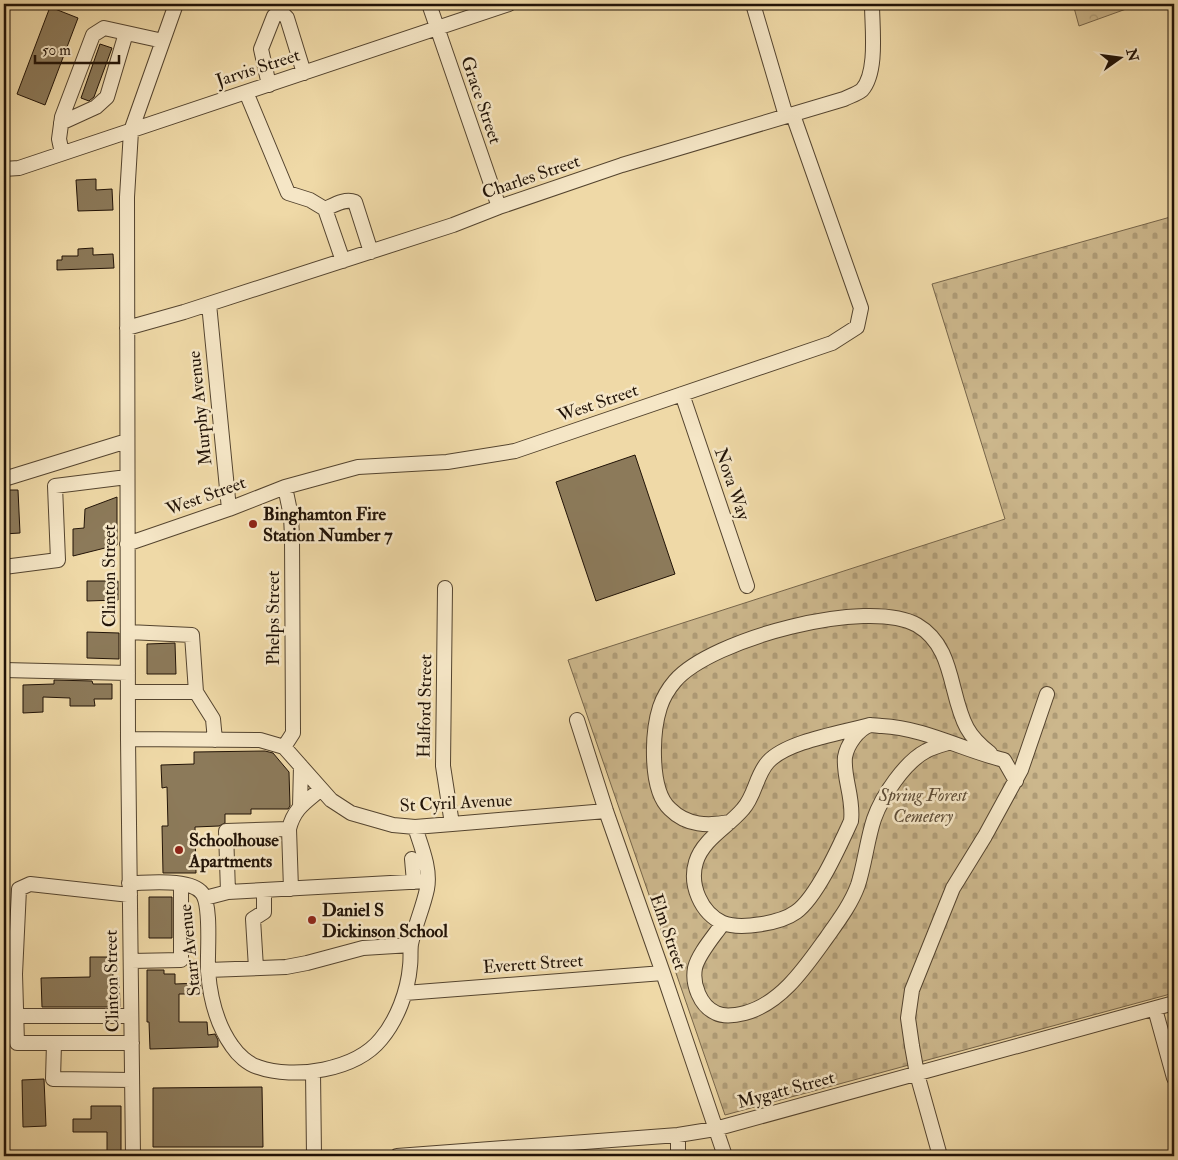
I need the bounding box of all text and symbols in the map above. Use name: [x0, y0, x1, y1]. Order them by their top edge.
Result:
scale bar: [35, 32, 119, 64]
north arrow: [1096, 32, 1146, 82]
text: 50 m: [42, 41, 71, 60]
street label: Jarvis Street: [212, 44, 303, 93]
text: N: [1122, 46, 1142, 64]
street label: Grace Street: [455, 53, 507, 147]
street label: Charles Street: [479, 149, 583, 204]
street label: Murphy Avenue: [182, 349, 217, 466]
street label: West Street: [554, 378, 641, 428]
street label: Nova Way: [709, 445, 755, 524]
street label: West Street: [162, 471, 249, 521]
place label: Binghamton Fire Station Number 7: [263, 503, 393, 547]
marker: Binghamton Fire Station Number 7: [247, 518, 259, 530]
street label: Clinton Street: [98, 525, 121, 627]
street label: Phelps Street: [262, 571, 285, 665]
street label: Halford Street: [413, 654, 437, 758]
park label: Spring Forest Cemetery: [878, 784, 968, 828]
street label: St Cyril Avenue: [399, 789, 513, 817]
place label: Schoolhouse Apartments: [188, 829, 279, 873]
marker: Schoolhouse Apartments: [173, 844, 185, 856]
street label: Elm Street: [644, 891, 692, 973]
place label: Daniel S Dickinson School: [322, 899, 448, 943]
street label: Starr Avenue: [174, 902, 206, 997]
marker: Daniel S Dickinson School: [306, 914, 318, 926]
street label: Clinton Street: [100, 929, 124, 1033]
street label: Everett Street: [482, 949, 584, 979]
street label: Mygatt Street: [735, 1066, 837, 1114]

